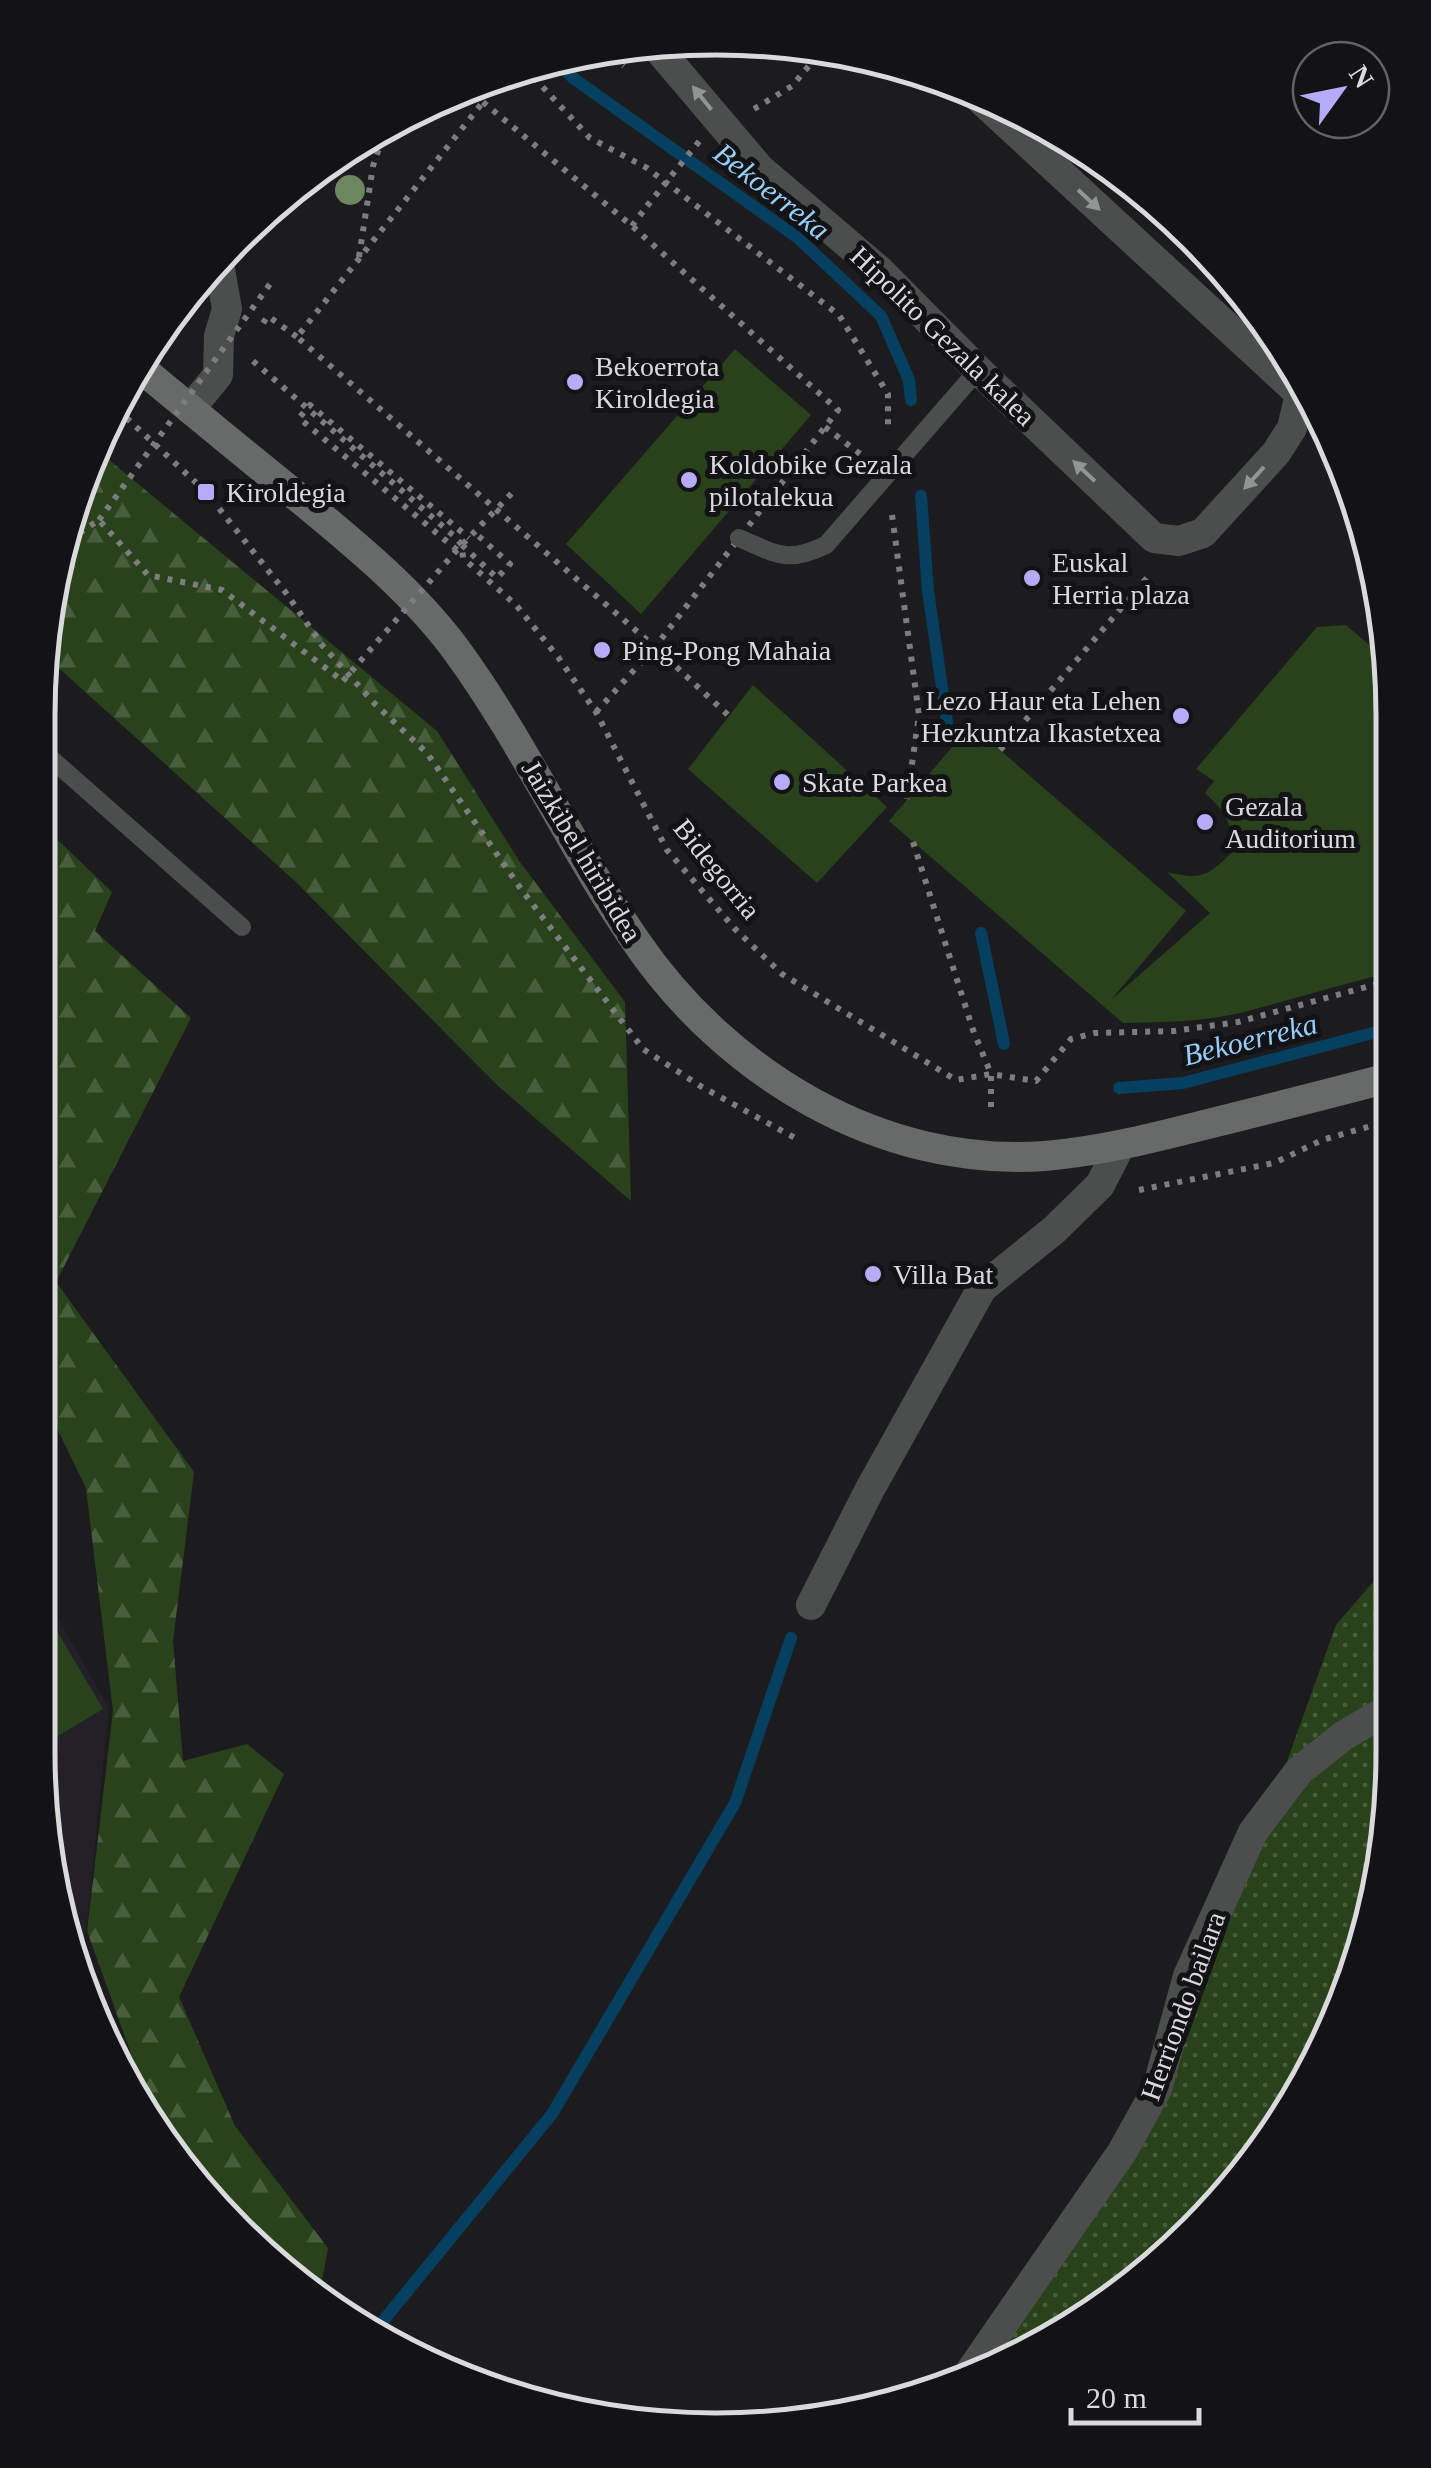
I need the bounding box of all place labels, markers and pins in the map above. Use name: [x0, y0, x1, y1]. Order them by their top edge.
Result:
place label: Bekoerrota Kiroldegia: [595, 351, 720, 414]
marker: Bekoerrota Kiroldegia: [564, 371, 586, 393]
place label: Koldobike Gezala pilotalekua: [709, 449, 912, 512]
marker: Koldobike Gezala pilotalekua: [678, 469, 700, 491]
place label: Kiroldegia: [226, 477, 346, 508]
marker: Kiroldegia: [195, 481, 217, 503]
place label: Euskal Herria plaza: [1052, 547, 1190, 610]
marker: Euskal Herria plaza: [1021, 567, 1043, 589]
place label: Ping-Pong Mahaia: [622, 635, 832, 666]
marker: Ping-Pong Mahaia: [591, 639, 613, 661]
place label: Lezo Haur eta Lehen Hezkuntza Ikastetxea: [921, 685, 1162, 748]
marker: Lezo Haur eta Lehen Hezkuntza Ikastetxea: [1170, 705, 1192, 727]
place label: Skate Parkea: [802, 767, 948, 798]
marker: Skate Parkea: [771, 771, 793, 793]
place label: Gezala Auditorium: [1225, 791, 1356, 854]
marker: Gezala Auditorium: [1194, 811, 1216, 833]
place label: Villa Bat: [893, 1259, 993, 1290]
marker: Villa Bat: [862, 1263, 884, 1285]

